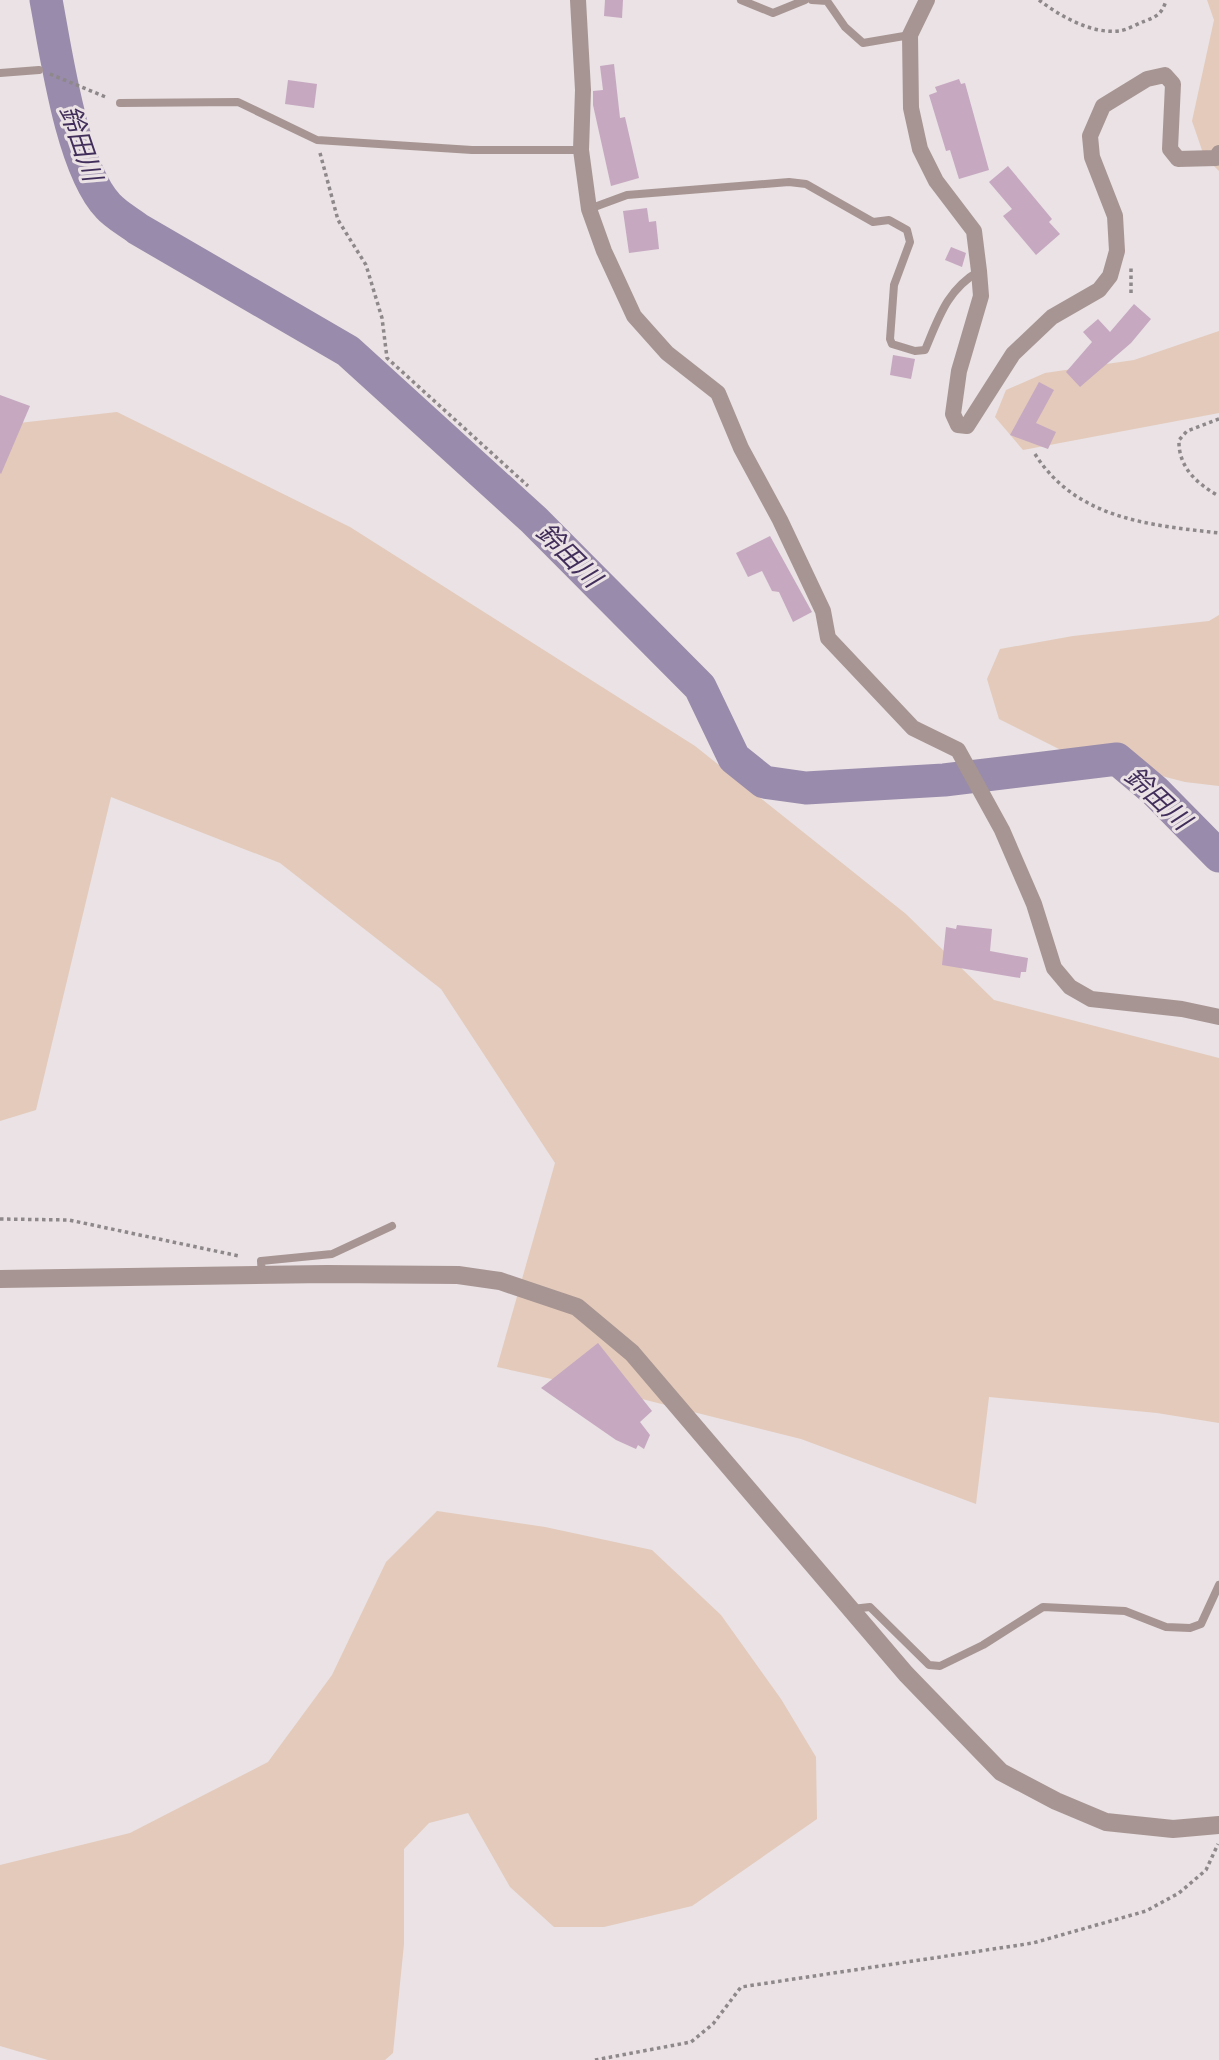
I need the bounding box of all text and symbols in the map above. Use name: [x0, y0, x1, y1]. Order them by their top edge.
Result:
water label: 鈴田川: [53, 101, 110, 188]
water label: 鈴田川: [530, 516, 610, 596]
water label: 鈴田川: [1119, 760, 1200, 838]

